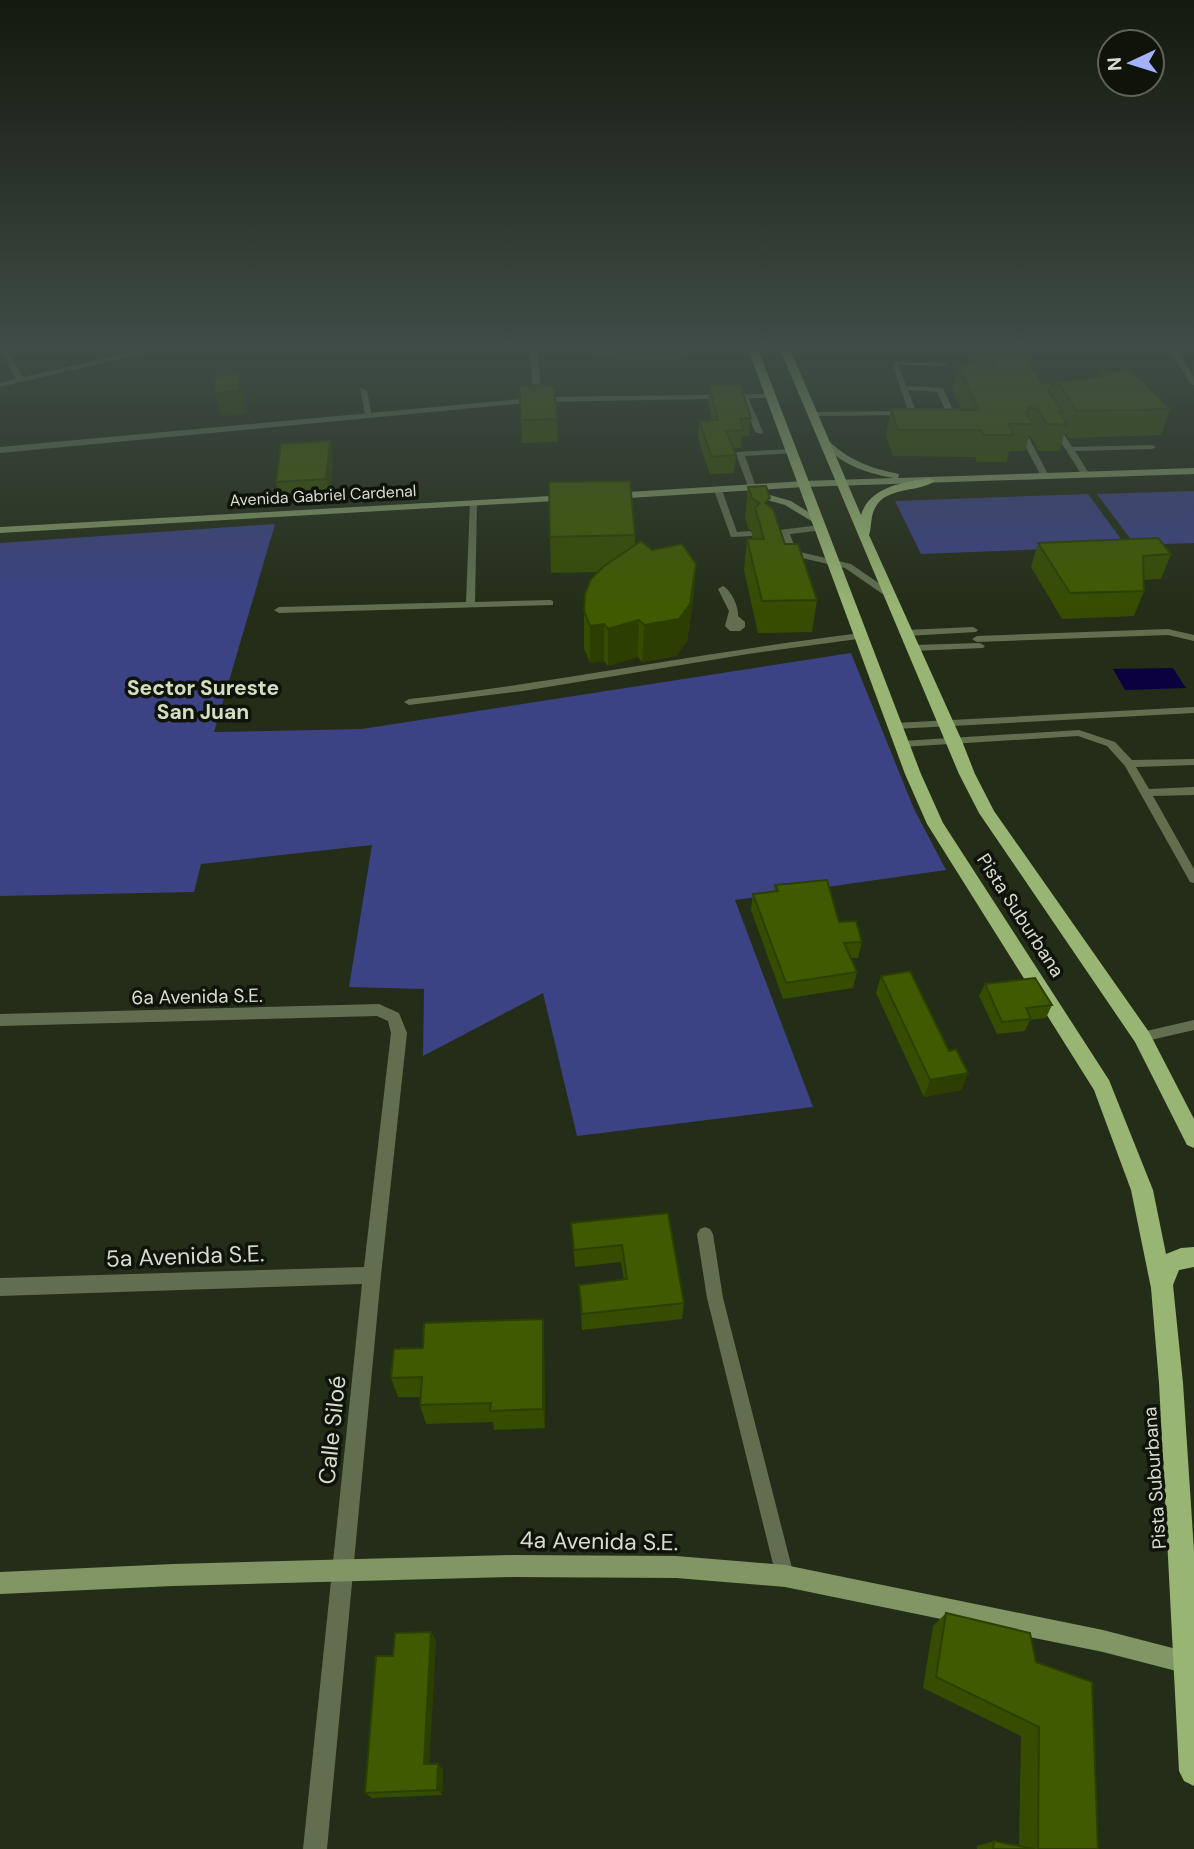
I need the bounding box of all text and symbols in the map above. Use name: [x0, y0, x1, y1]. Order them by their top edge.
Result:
north arrow: [1096, 28, 1166, 98]
text: N: [1102, 56, 1127, 72]
street label: Avenida Gabriel Cardenal: [229, 480, 417, 511]
district label: Sector Sureste San Juan: [127, 674, 279, 726]
street label: Pista Suburbana: [971, 849, 1070, 982]
street label: 6a Avenida S.E.: [131, 983, 263, 1010]
street label: 5a Avenida S.E.: [105, 1238, 265, 1274]
street label: Calle Siloé: [311, 1374, 353, 1486]
street label: Pista Suburbana: [1137, 1406, 1172, 1550]
street label: 4a Avenida S.E.: [519, 1525, 679, 1557]

